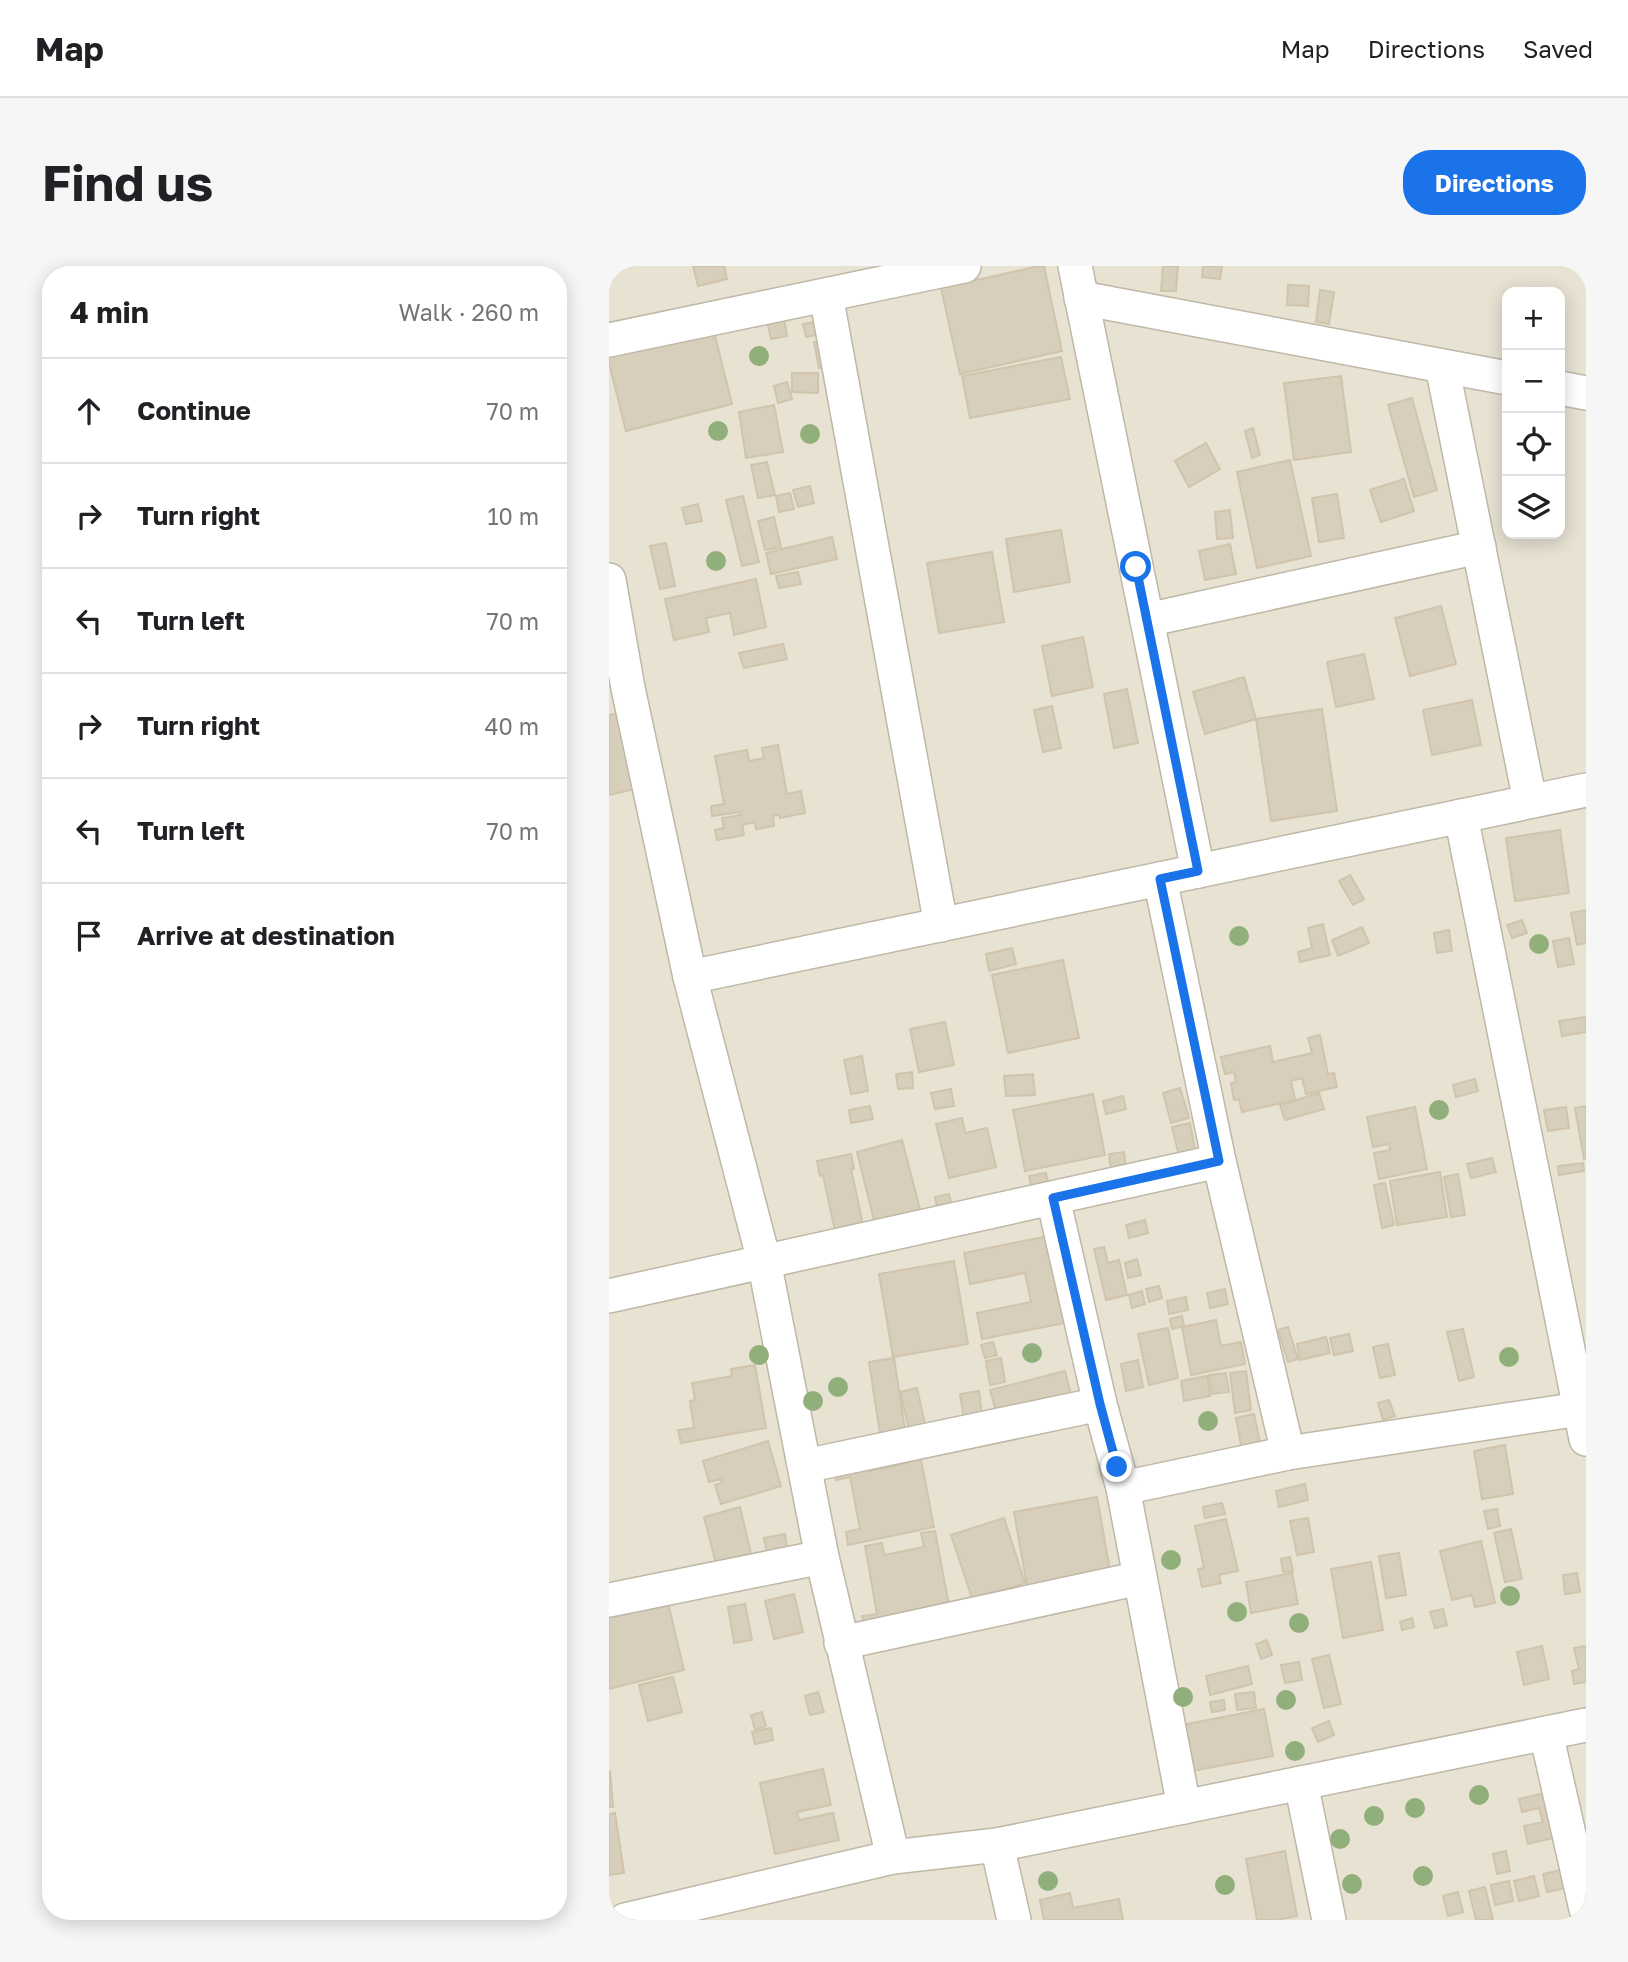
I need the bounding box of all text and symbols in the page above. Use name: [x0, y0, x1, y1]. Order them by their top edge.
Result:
text: Map: [35, 29, 104, 68]
text: Map: [1281, 34, 1330, 63]
text: Directions: [1368, 34, 1485, 63]
text: Saved: [1523, 34, 1593, 63]
button: Directions: [1403, 150, 1586, 215]
text: Find us: [42, 153, 213, 212]
map controls: [1502, 287, 1565, 539]
button: +: [1502, 287, 1565, 350]
text: 4 min: [70, 294, 149, 330]
text: Walk · 260 m: [398, 298, 539, 326]
button: −: [1502, 350, 1565, 413]
icon: ahead: [70, 392, 108, 430]
text: Continue: [137, 395, 251, 426]
text: 70 m: [486, 397, 539, 425]
button: locate: [1502, 413, 1565, 476]
button: layers: [1502, 476, 1565, 539]
icon: right: [70, 497, 108, 535]
text: Turn right: [137, 500, 260, 531]
text: 10 m: [487, 502, 539, 530]
route start: [1120, 551, 1151, 582]
icon: left: [70, 602, 108, 640]
text: Turn left: [137, 605, 245, 636]
text: 70 m: [486, 607, 539, 635]
icon: right: [70, 707, 108, 745]
text: Turn right: [137, 710, 260, 741]
text: 40 m: [485, 712, 539, 740]
icon: left: [70, 812, 108, 850]
text: Turn left: [137, 815, 245, 846]
text: 70 m: [486, 817, 539, 845]
icon: arrive: [70, 917, 108, 955]
text: Arrive at destination: [137, 920, 395, 951]
route end: [1101, 1451, 1132, 1482]

